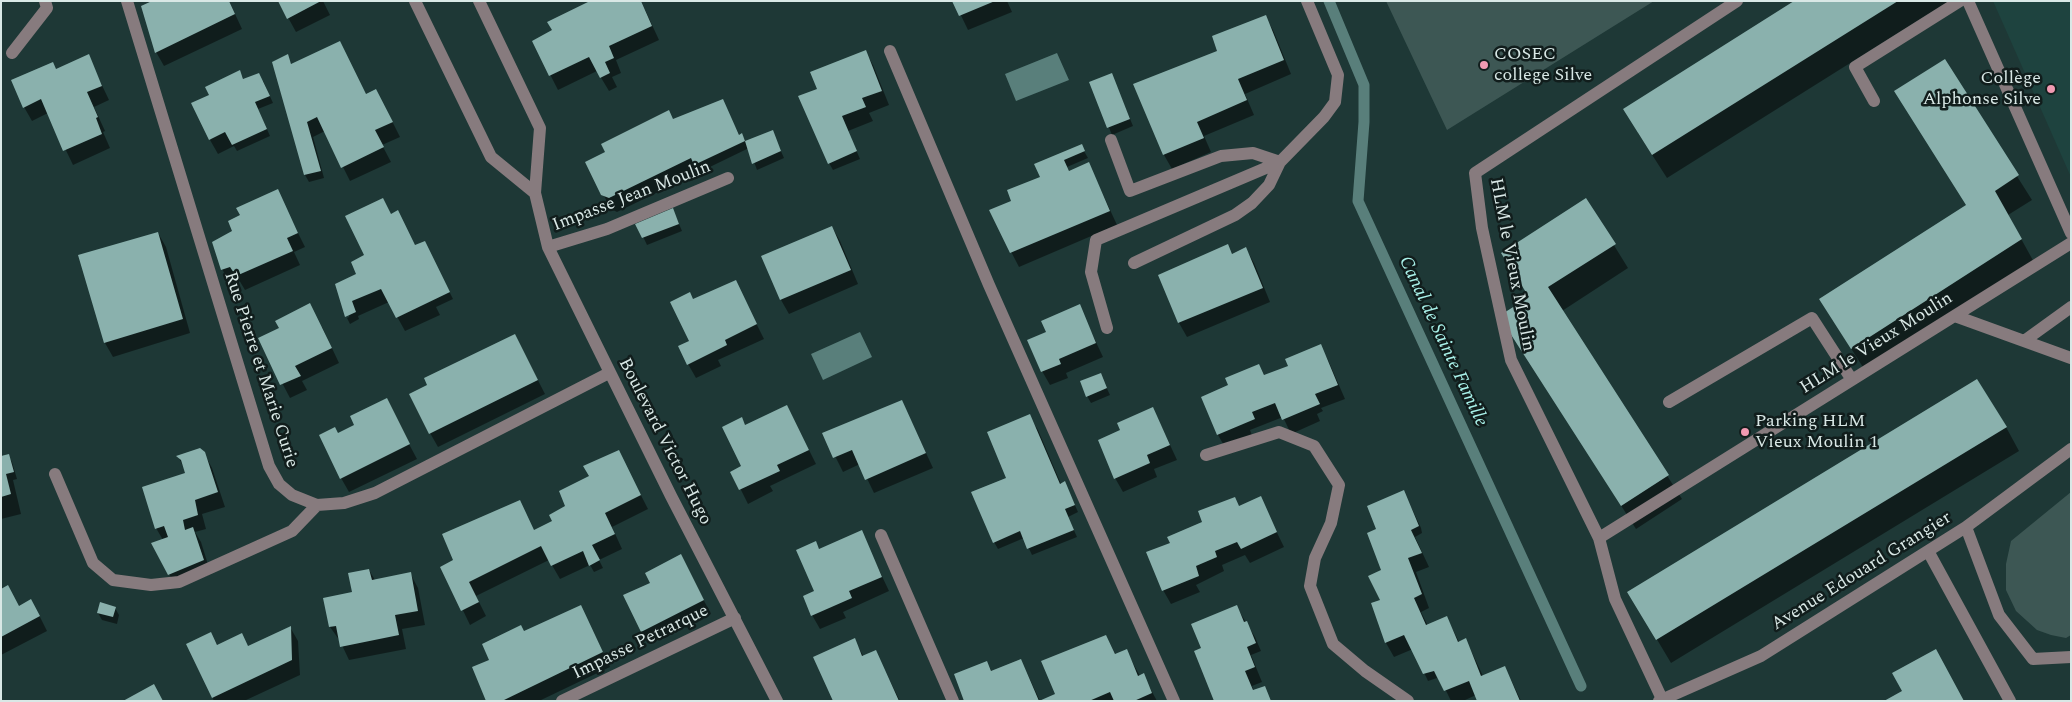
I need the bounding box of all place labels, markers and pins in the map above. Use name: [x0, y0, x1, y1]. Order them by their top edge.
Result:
place label: COSEC college Silve: [1494, 44, 1592, 86]
marker: COSEC college Silve: [1478, 59, 1490, 71]
place label: Collège Alphonse Silve: [1923, 68, 2041, 110]
marker: Collège Alphonse Silve: [2045, 83, 2057, 95]
place label: Parking HLM Vieux Moulin 1: [1755, 411, 1878, 454]
marker: Parking HLM Vieux Moulin 1: [1739, 426, 1751, 438]

